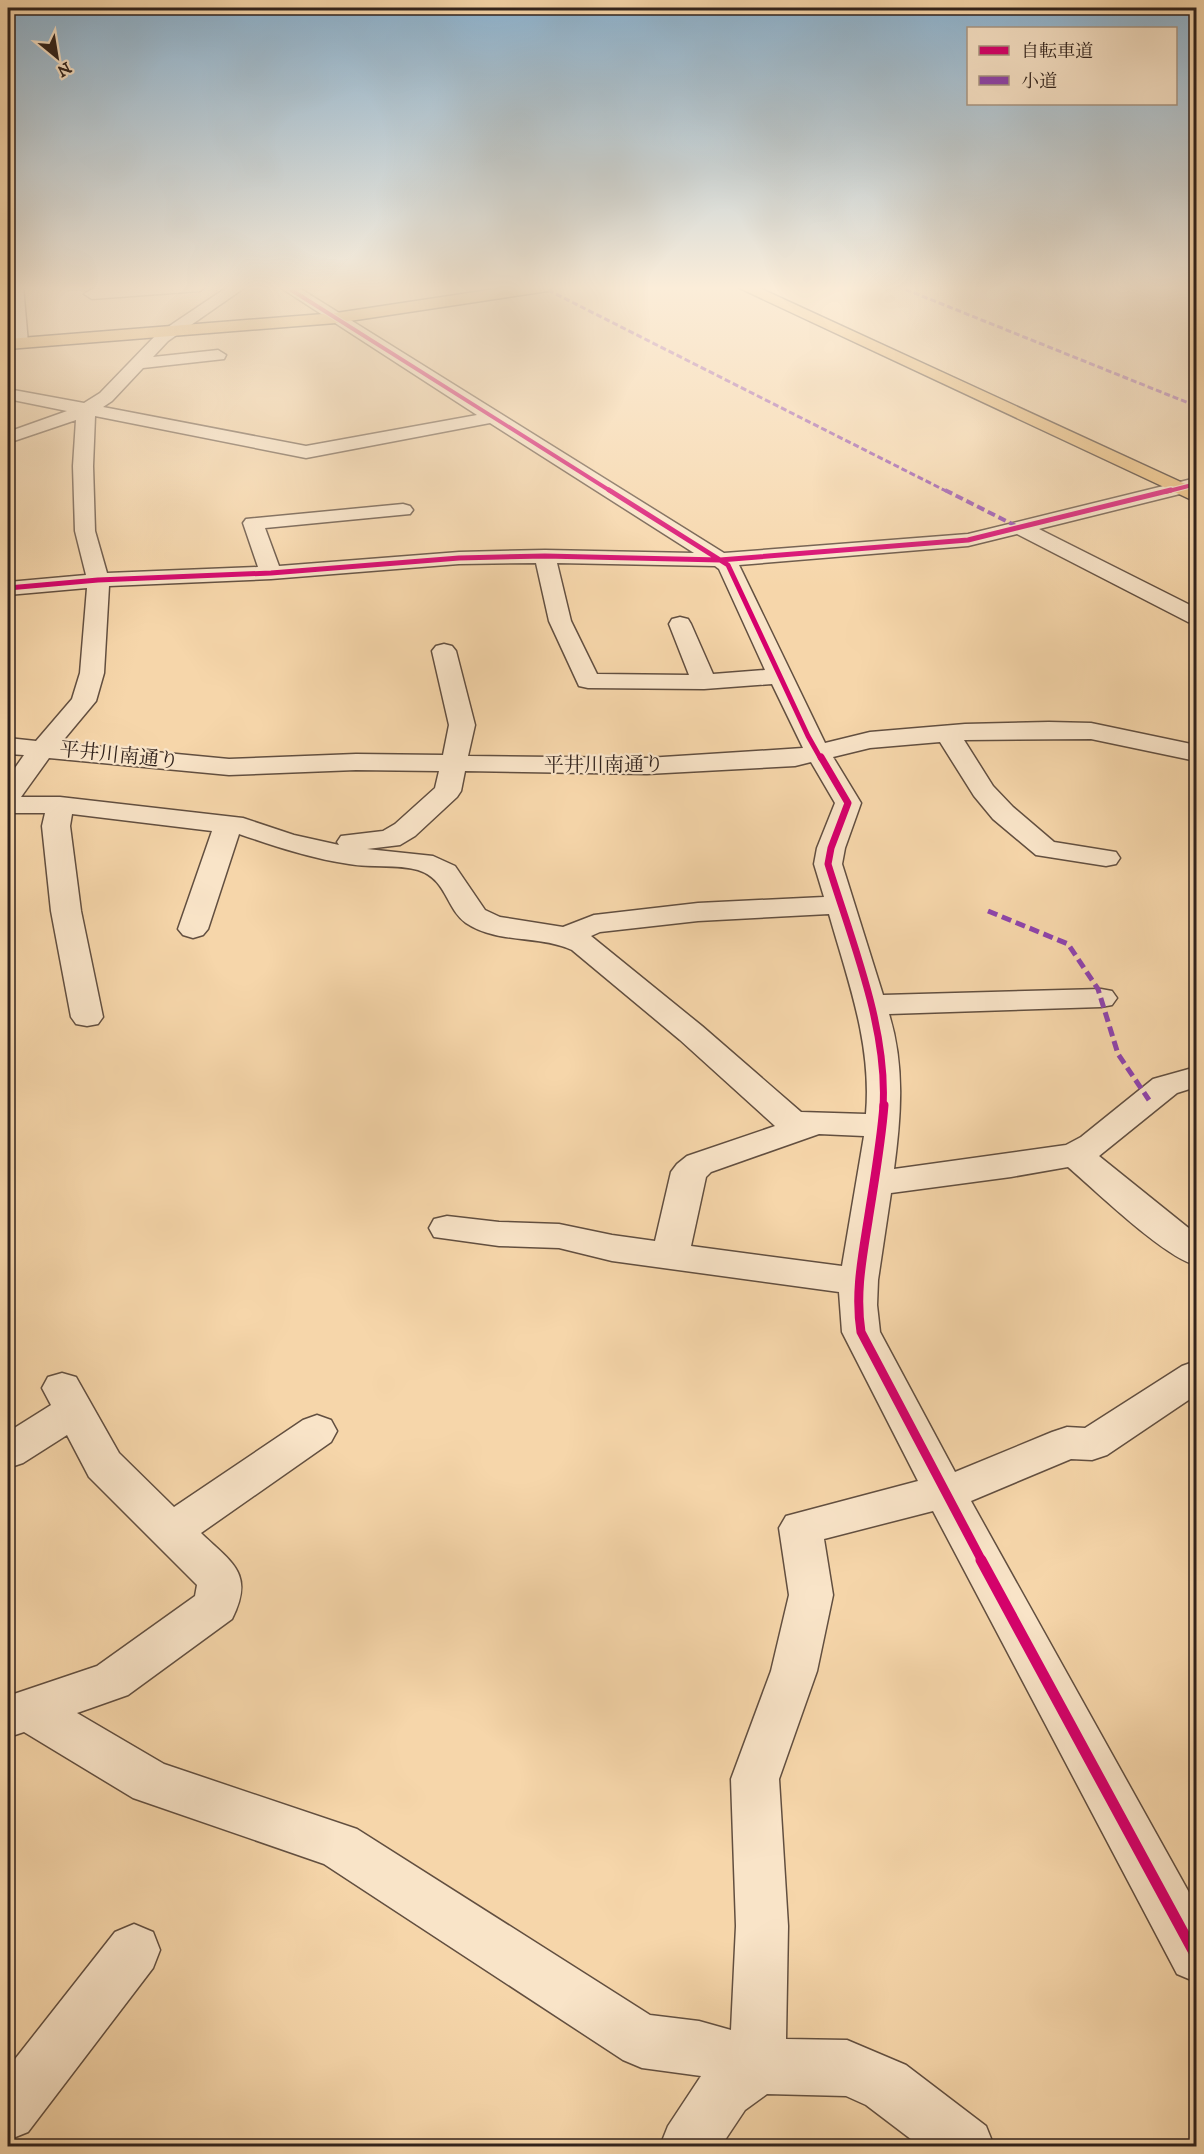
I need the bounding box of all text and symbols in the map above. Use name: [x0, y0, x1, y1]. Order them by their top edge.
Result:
north arrow: [27, 27, 87, 87]
legend: [967, 27, 1177, 105]
text: 自転車道: [1021, 41, 1093, 63]
text: N: [53, 57, 75, 81]
text: 小道: [1021, 71, 1057, 93]
street label: 平井川南通り: [58, 737, 180, 775]
street label: 平井川南通り: [544, 753, 664, 778]

